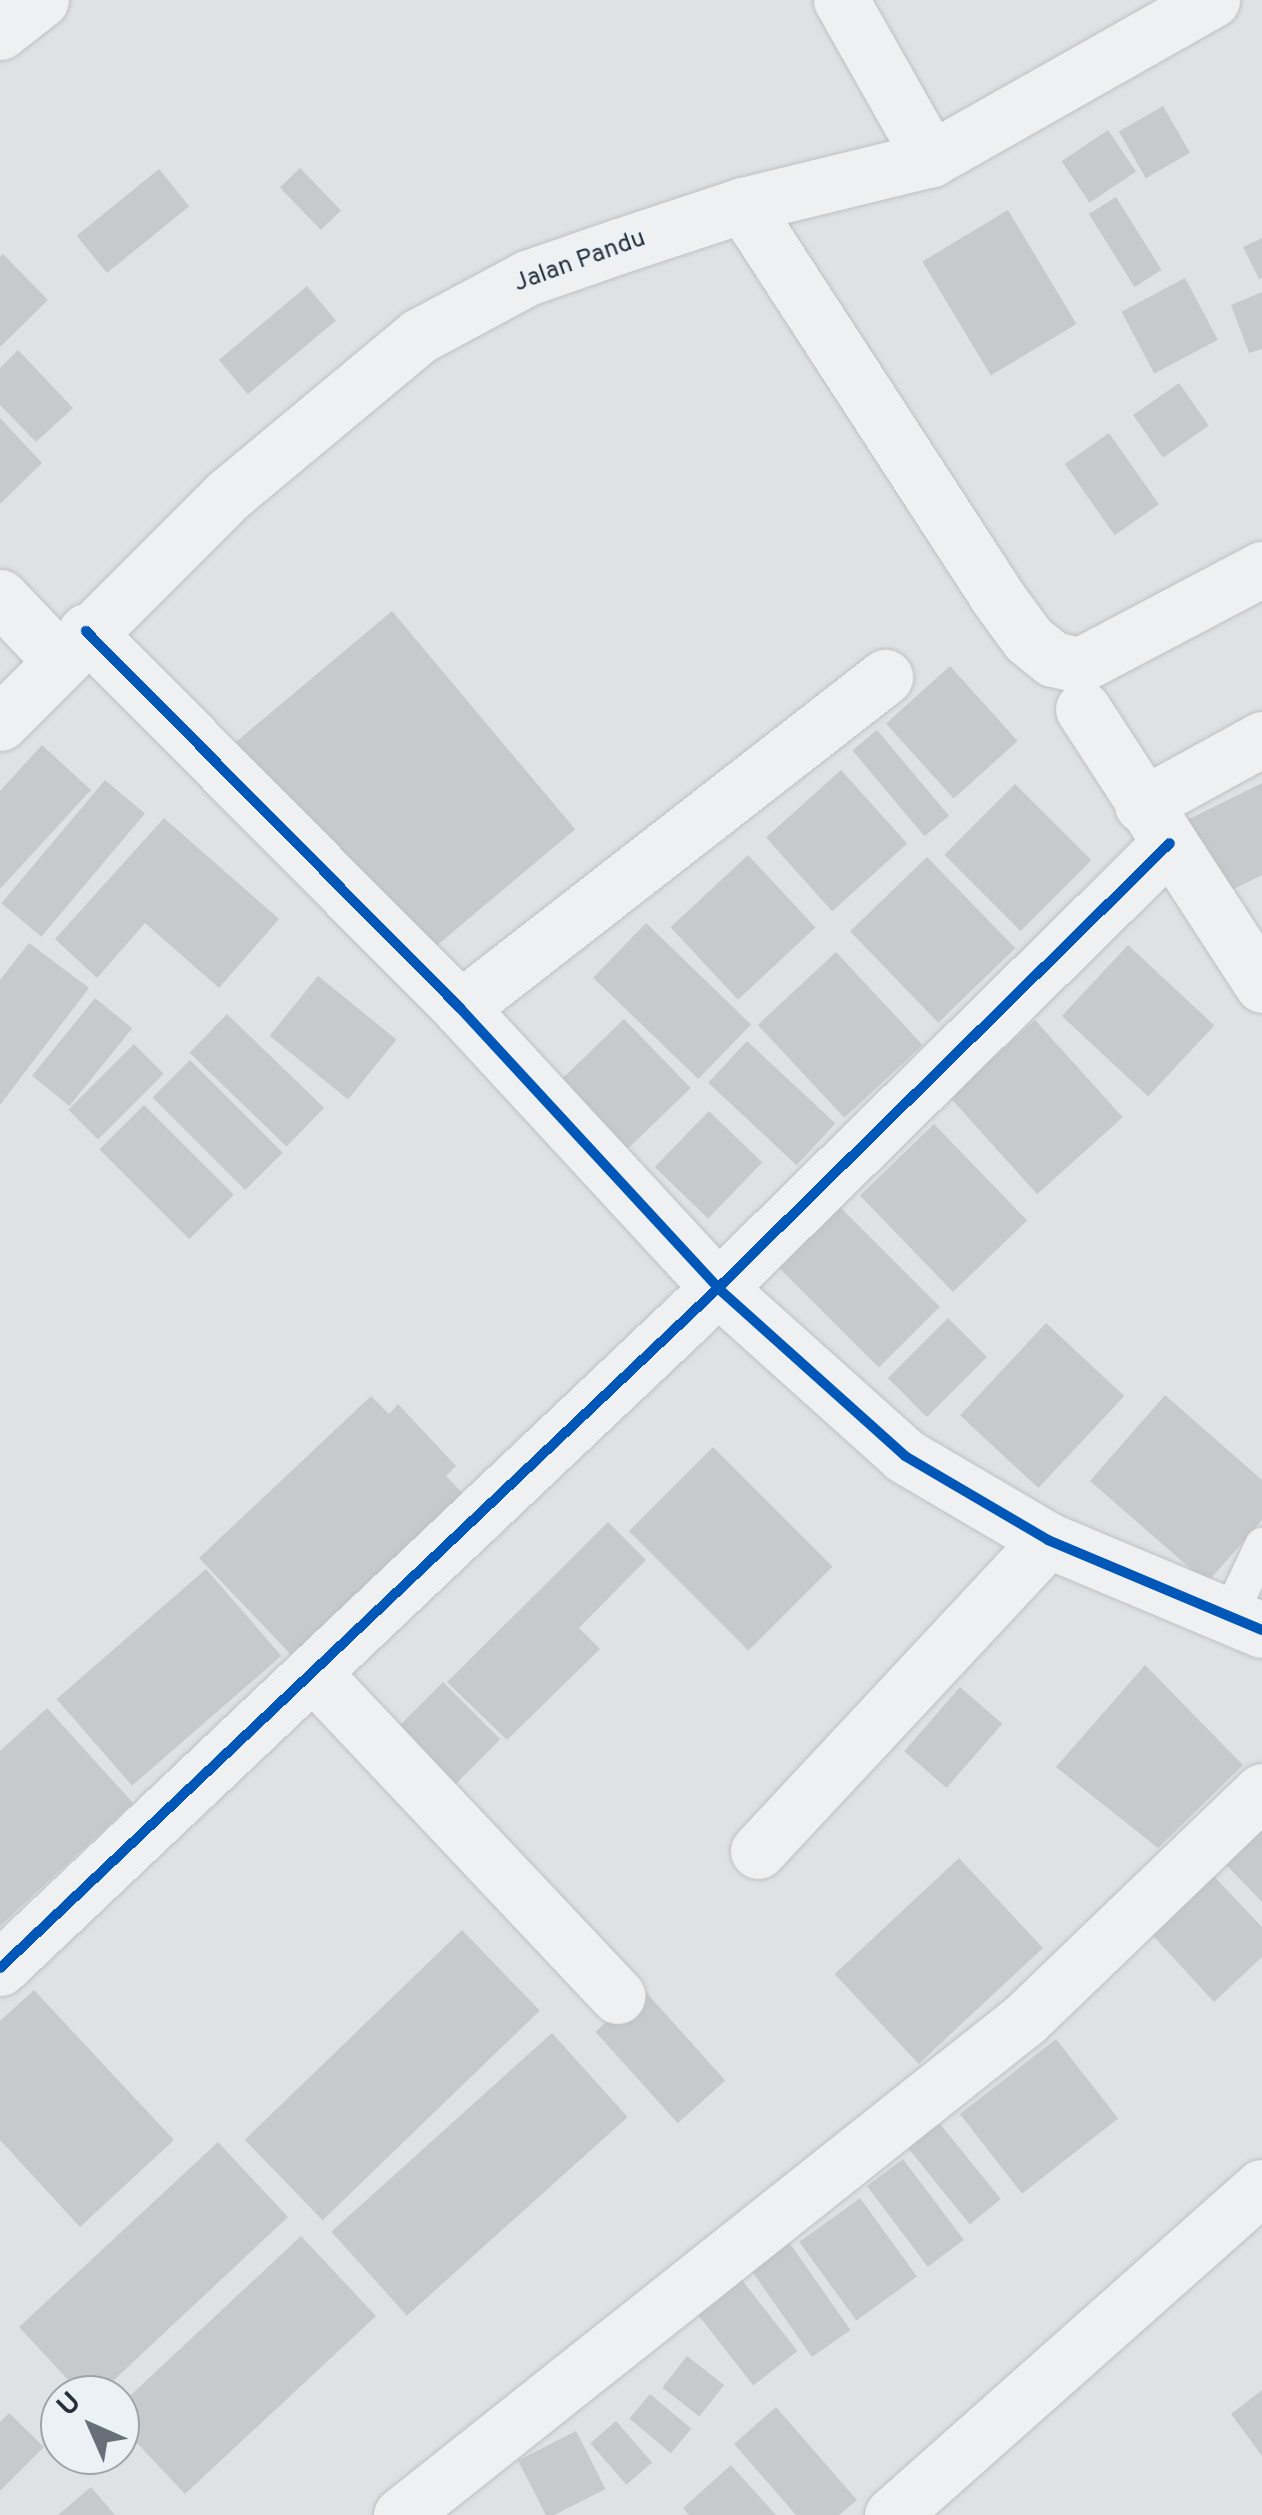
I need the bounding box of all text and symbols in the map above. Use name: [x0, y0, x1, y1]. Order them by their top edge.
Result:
street label: Jalan Pandu: [510, 224, 650, 300]
north arrow: [40, 2375, 140, 2475]
text: U: [50, 2385, 90, 2425]

